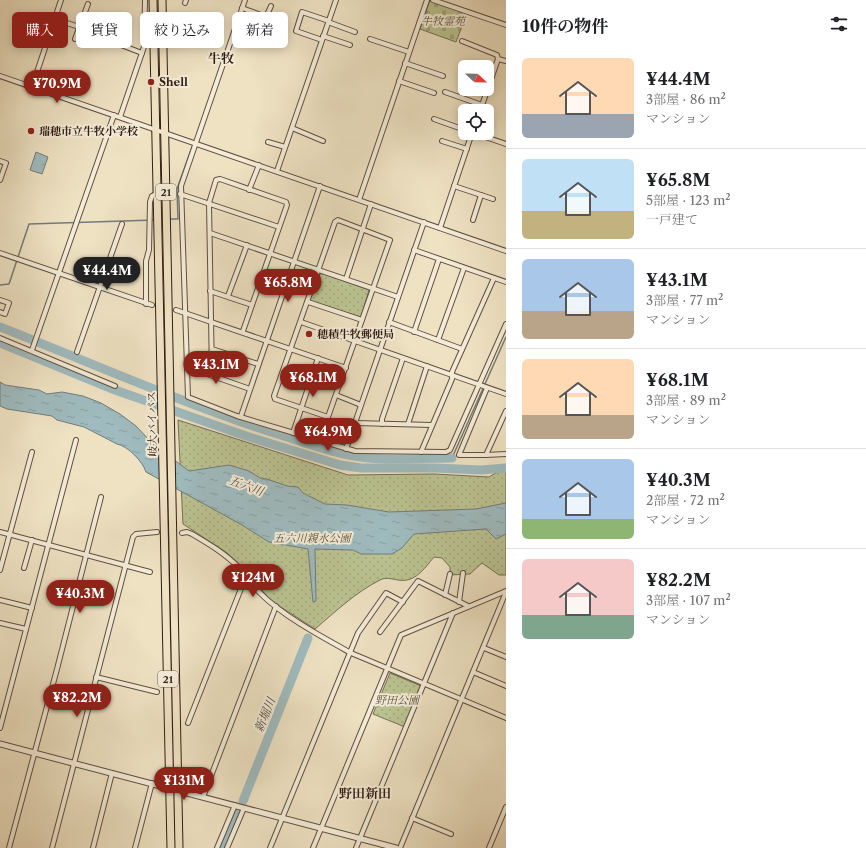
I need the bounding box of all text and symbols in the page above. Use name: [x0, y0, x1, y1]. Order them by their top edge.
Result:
chip: 購入: [12, 12, 68, 48]
chip: 賃貸: [76, 12, 132, 48]
chip: 絞り込み: [140, 12, 224, 48]
chip: 新着: [232, 12, 288, 48]
icon: filters: [828, 13, 850, 35]
park label: 牛牧霊苑: [421, 14, 467, 28]
text: 10件の物件: [522, 16, 608, 36]
district label: 牛牧: [208, 50, 234, 66]
north arrow: [458, 60, 494, 96]
map controls: [458, 60, 494, 140]
text: ¥44.4M: [646, 69, 711, 89]
pin: ¥70.9M: [24, 70, 90, 104]
icon: home: [554, 74, 602, 122]
text: ¥70.9M: [33, 75, 81, 91]
place label: Shell: [159, 75, 188, 89]
marker: Shell: [146, 77, 156, 87]
text: 3部屋 · 86 m²: [646, 91, 726, 107]
button: locate: [458, 104, 494, 140]
text: マンション: [646, 110, 710, 126]
place label: 瑞穂市立牛牧小学校: [39, 124, 138, 138]
marker: 瑞穂市立牛牧小学校: [26, 126, 36, 136]
text: ¥65.8M: [646, 170, 710, 190]
icon: home: [554, 175, 602, 223]
road number: 21: [156, 184, 176, 200]
text: 5部屋 · 123 m²: [646, 192, 731, 208]
text: 一戸建て: [646, 211, 698, 227]
pin: ¥44.4M: [74, 257, 140, 291]
text: ¥44.4M: [82, 262, 132, 278]
pin: ¥65.8M: [255, 269, 321, 303]
text: ¥43.1M: [646, 270, 708, 290]
text: ¥65.8M: [263, 274, 313, 290]
icon: home: [554, 275, 602, 323]
text: 3部屋 · 77 m²: [646, 292, 723, 308]
text: マンション: [646, 311, 710, 327]
place label: 穂積牛牧郵便局: [317, 327, 394, 341]
marker: 穂積牛牧郵便局: [304, 329, 314, 339]
pin: ¥43.1M: [183, 351, 249, 385]
text: ¥43.1M: [192, 356, 240, 372]
pin: ¥68.1M: [280, 364, 346, 398]
text: ¥68.1M: [289, 369, 337, 385]
text: ¥68.1M: [646, 370, 709, 390]
icon: home: [554, 375, 602, 423]
street label: 岐大バイパス: [144, 391, 160, 457]
text: 3部屋 · 89 m²: [646, 392, 726, 408]
text: マンション: [646, 411, 710, 427]
pin: ¥64.9M: [295, 418, 361, 452]
text: ¥64.9M: [303, 423, 353, 439]
text: ¥40.3M: [646, 470, 711, 490]
water label: 五六川: [227, 472, 268, 499]
icon: home: [554, 475, 602, 523]
text: 2部屋 · 72 m²: [646, 492, 725, 508]
text: マンション: [646, 511, 710, 527]
park label: 五六川親水公園: [274, 531, 352, 545]
pin: ¥124M: [225, 564, 281, 598]
text: ¥124M: [231, 569, 275, 585]
text: ¥82.2M: [646, 570, 711, 590]
icon: home: [554, 575, 602, 623]
pin: ¥40.3M: [47, 580, 113, 614]
text: ¥40.3M: [55, 585, 105, 601]
text: 3部屋 · 107 m²: [646, 592, 731, 608]
text: マンション: [646, 611, 710, 627]
road number: 21: [158, 671, 178, 687]
pin: ¥82.2M: [44, 684, 110, 718]
text: ¥82.2M: [52, 689, 102, 705]
water label: 新堀川: [251, 693, 279, 734]
park label: 野田公園: [375, 693, 421, 707]
pin: ¥131M: [156, 767, 212, 801]
text: ¥131M: [163, 772, 205, 788]
district label: 野田新田: [339, 785, 391, 801]

